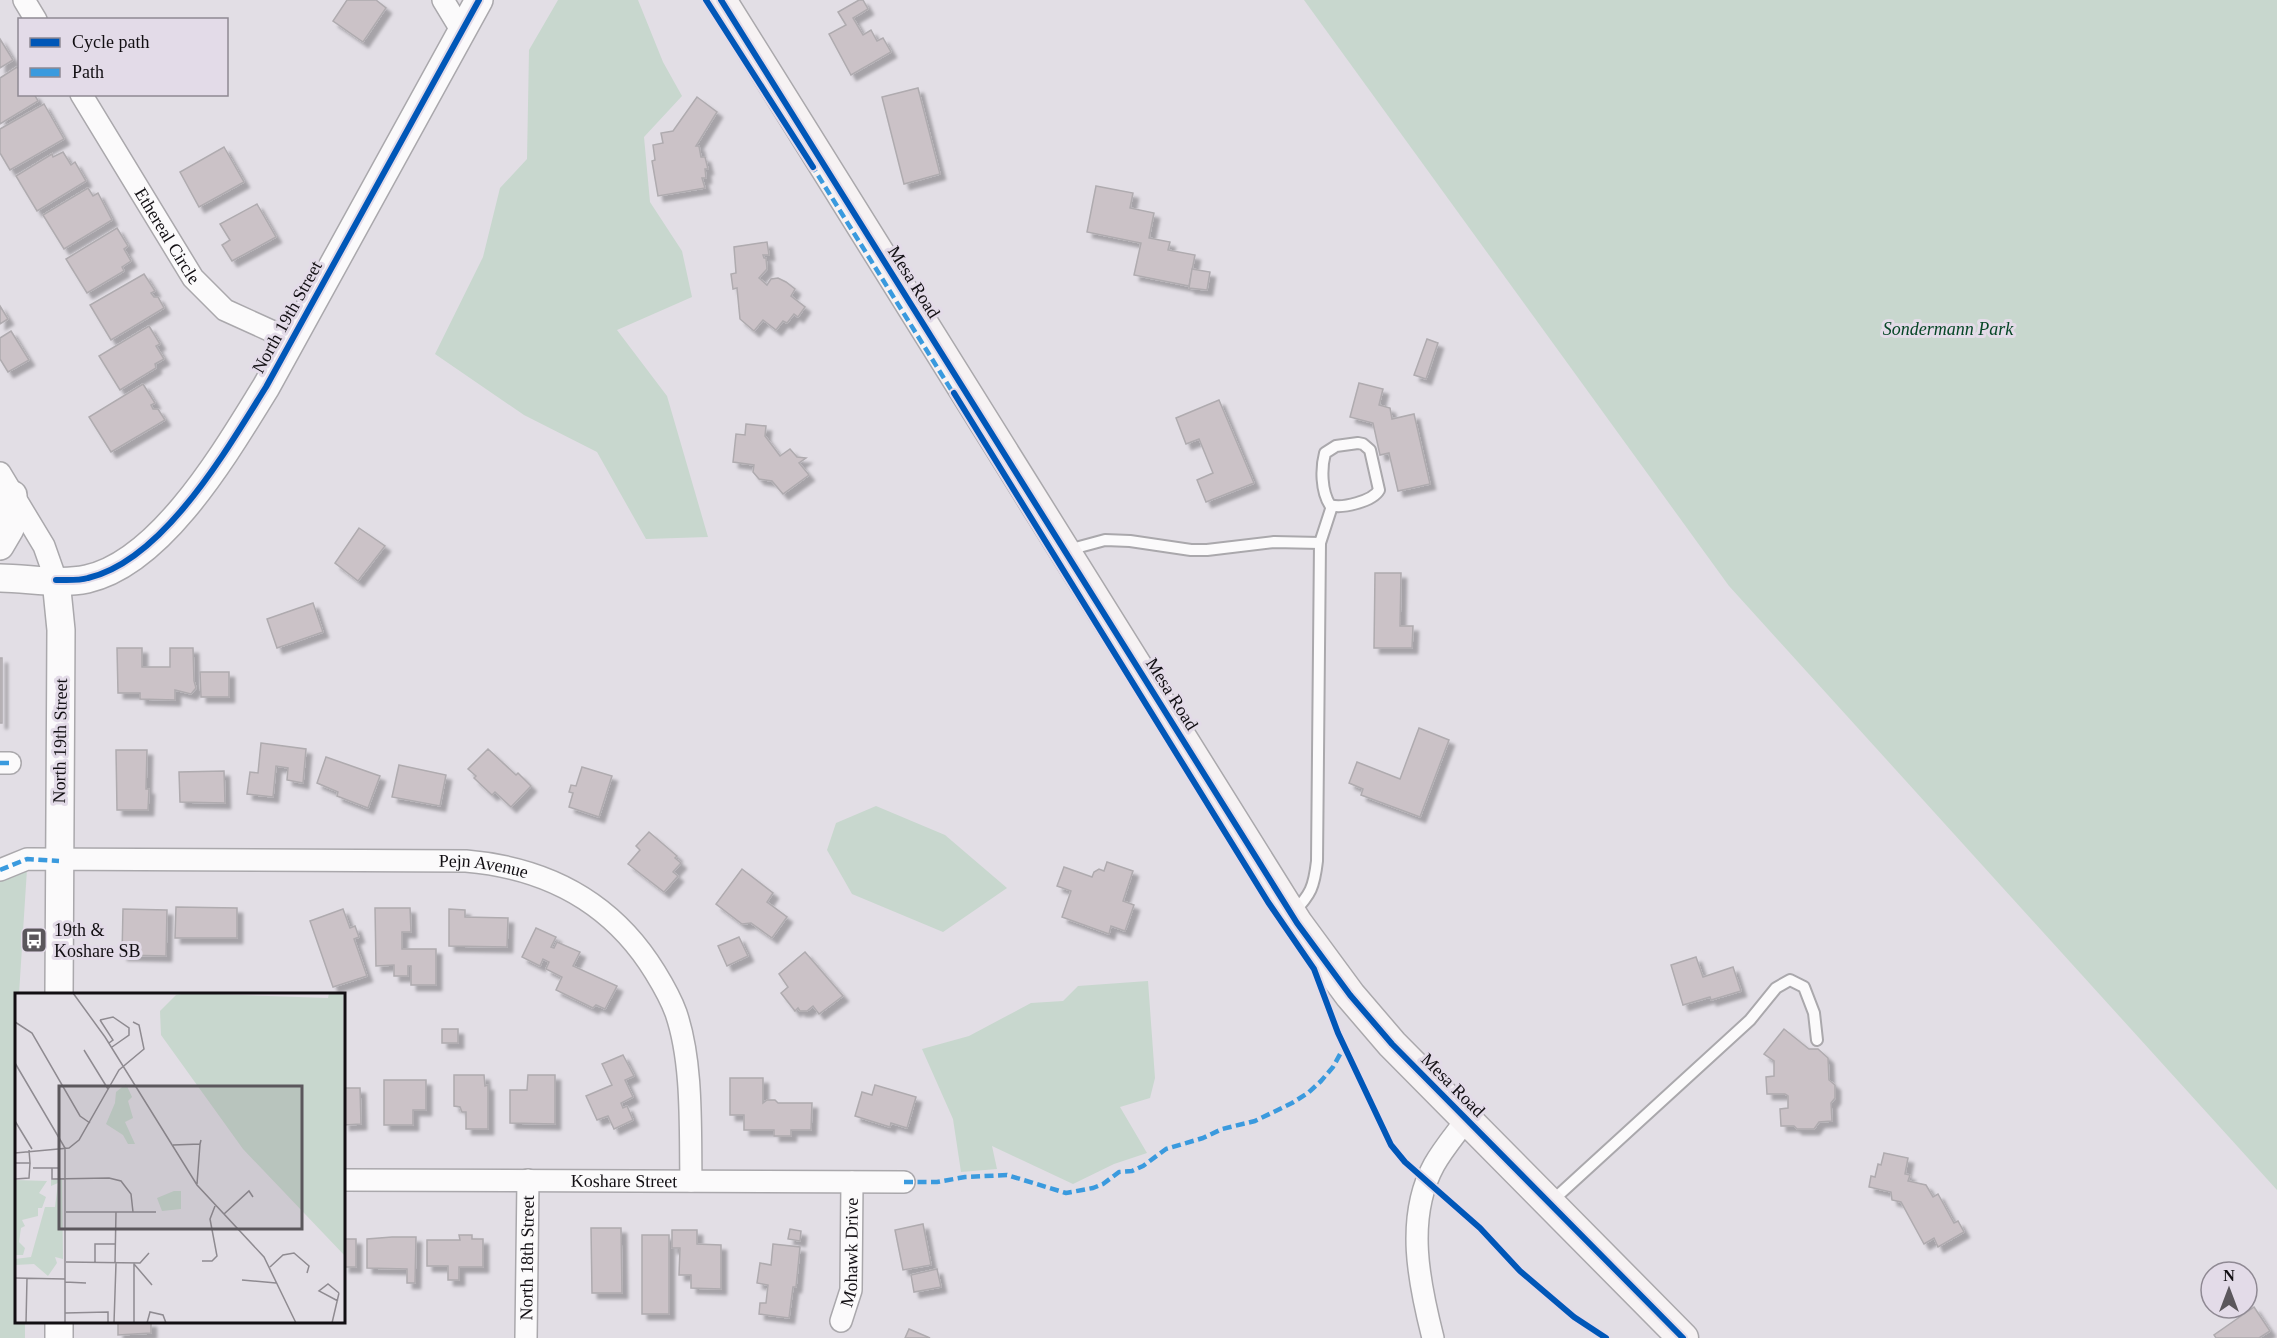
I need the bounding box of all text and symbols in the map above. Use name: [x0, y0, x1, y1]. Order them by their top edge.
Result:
legend: [18, 18, 228, 96]
text: Cycle path: [72, 32, 149, 52]
text: Path: [72, 62, 104, 82]
street label: Ethereal Circle: [131, 184, 204, 289]
street label: Mesa Road: [884, 242, 944, 322]
street label: North 19th Street: [248, 257, 326, 377]
park label: Sondermann Park: [1883, 319, 2014, 339]
street label: Mesa Road: [1142, 654, 1202, 734]
street label: North 19th Street: [49, 678, 71, 804]
street label: Pejn Avenue: [439, 851, 531, 882]
place label: 19th & Koshare SB: [54, 920, 141, 961]
bus stop icon: 19th & Koshare SB: [19, 925, 49, 955]
inset map: [15, 993, 345, 1323]
street label: Mesa Road: [1417, 1049, 1489, 1121]
street label: Koshare Street: [571, 1171, 677, 1191]
street label: North 18th Street: [516, 1195, 538, 1321]
street label: Mohawk Drive: [836, 1198, 862, 1310]
north arrow: [2199, 1260, 2259, 1320]
text: N: [2223, 1267, 2235, 1284]

